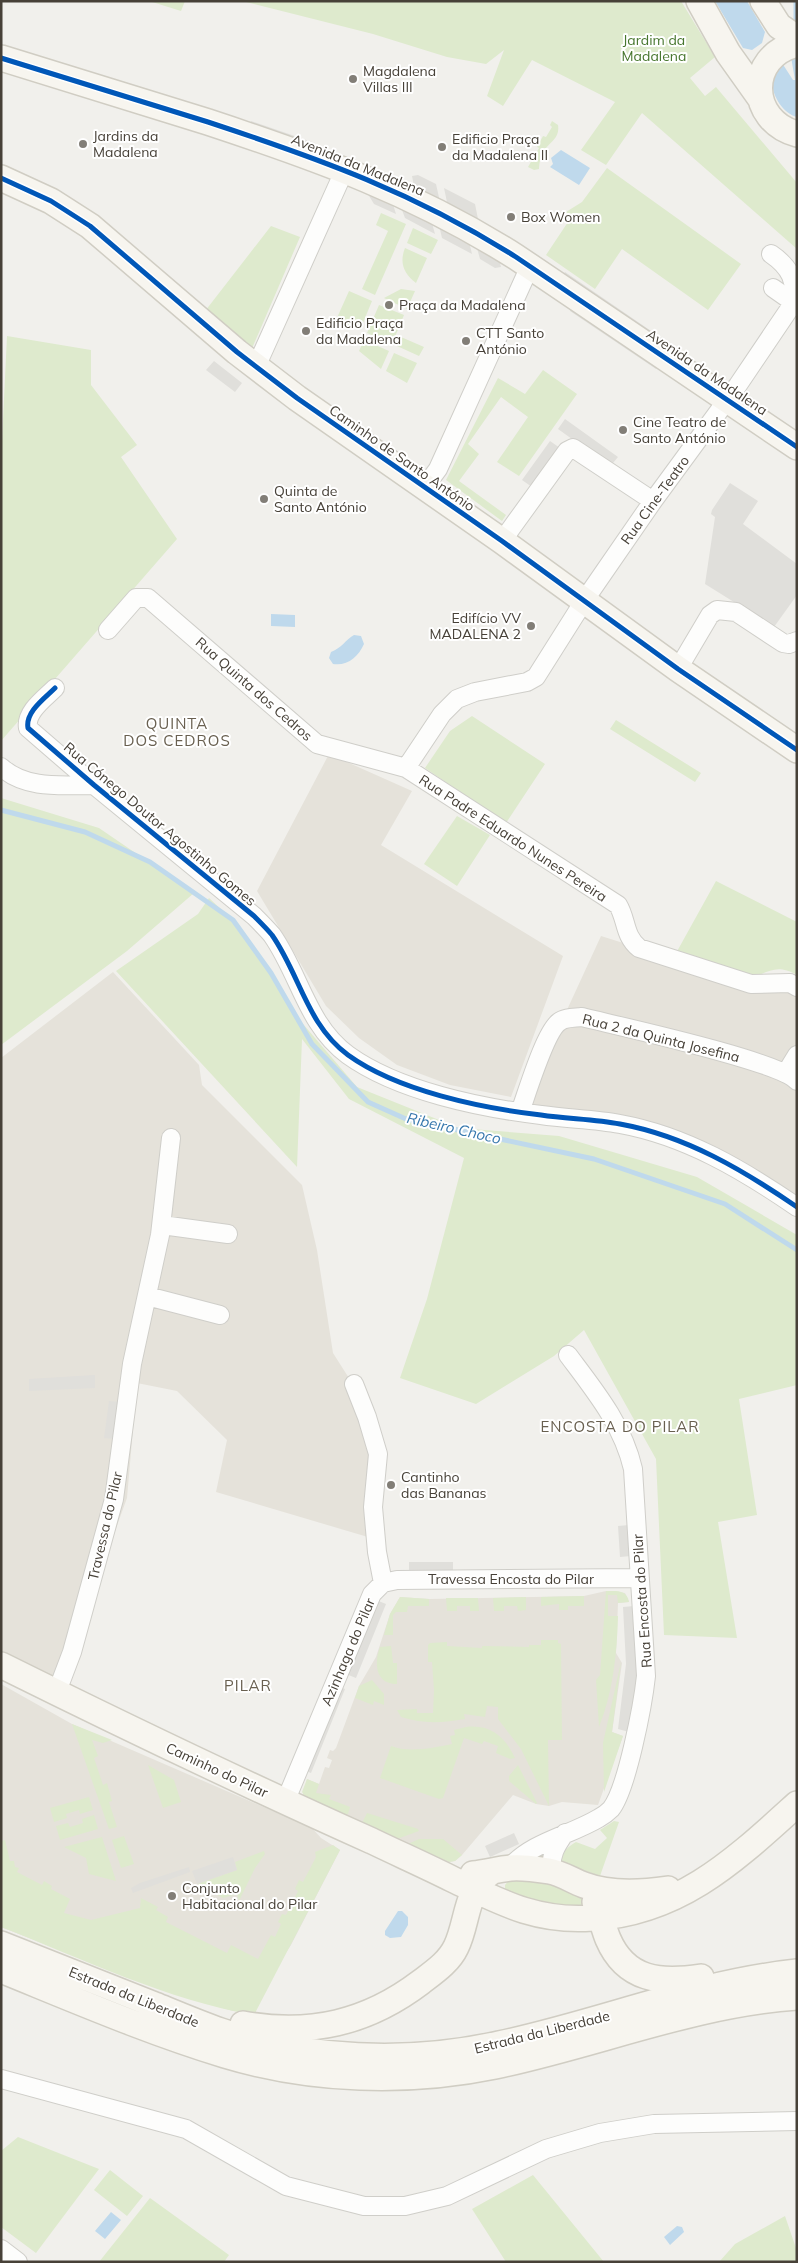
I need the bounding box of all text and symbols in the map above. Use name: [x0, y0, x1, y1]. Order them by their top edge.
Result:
park label: Jardim da Madalena: [622, 31, 686, 65]
place label: Magdalena Villas III: [363, 62, 436, 96]
marker: Magdalena Villas III: [347, 73, 359, 85]
place label: Jardins da Madalena: [93, 127, 158, 161]
street label: Avenida da Madalena: [289, 130, 427, 200]
place label: Edificio Praça da Madalena II: [452, 130, 548, 164]
marker: Jardins da Madalena: [77, 138, 89, 150]
marker: Edificio Praça da Madalena II: [436, 141, 448, 153]
place label: Box Women: [521, 208, 600, 226]
marker: Box Women: [505, 211, 517, 223]
place label: Praça da Madalena: [399, 296, 526, 314]
marker: Praça da Madalena: [383, 299, 395, 311]
place label: Edificio Praça da Madalena: [316, 314, 404, 348]
place label: CTT Santo António: [476, 324, 544, 358]
marker: Edificio Praça da Madalena: [300, 325, 312, 337]
street label: Avenida da Madalena: [643, 325, 771, 419]
marker: CTT Santo António: [460, 335, 472, 347]
street label: Caminho de Santo António: [326, 401, 478, 515]
place label: Cine Teatro de Santo António: [633, 413, 726, 447]
marker: Cine Teatro de Santo António: [617, 424, 629, 436]
street label: Rua Cine-Teatro: [617, 452, 693, 548]
place label: Quinta de Santo António: [274, 482, 367, 516]
marker: Quinta de Santo António: [258, 493, 270, 505]
place label: Edifício VV MADALENA 2: [429, 609, 521, 643]
marker: Edifício VV MADALENA 2: [525, 620, 537, 632]
street label: Rua Quinta dos Cedros: [192, 633, 316, 745]
district label: QUINTA DOS CEDROS: [123, 714, 231, 750]
street label: Rua Cónego Doutor Agostinho Gomes: [60, 738, 260, 910]
street label: Rua Padre Eduardo Nunes Pereira: [416, 770, 610, 906]
street label: Rua 2 da Quinta Josefina: [580, 1010, 742, 1066]
water label: Ribeiro Choco: [405, 1108, 503, 1148]
district label: ENCOSTA DO PILAR: [540, 1417, 700, 1436]
place label: Cantinho das Bananas: [401, 1468, 487, 1502]
street label: Travessa do Pilar: [84, 1469, 126, 1582]
marker: Cantinho das Bananas: [385, 1479, 397, 1491]
street label: Rua Encosta do Pilar: [628, 1533, 656, 1669]
street label: Travessa Encosta do Pilar: [428, 1570, 595, 1588]
street label: Azinhaga do Pilar: [317, 1594, 379, 1709]
district label: PILAR: [224, 1676, 272, 1695]
street label: Caminho do Pilar: [163, 1738, 272, 1802]
place label: Conjunto Habitacional do Pilar: [182, 1879, 318, 1913]
marker: Conjunto Habitacional do Pilar: [166, 1890, 178, 1902]
street label: Estrada da Liberdade: [66, 1963, 202, 2031]
street label: Estrada da Liberdade: [472, 2006, 612, 2058]

